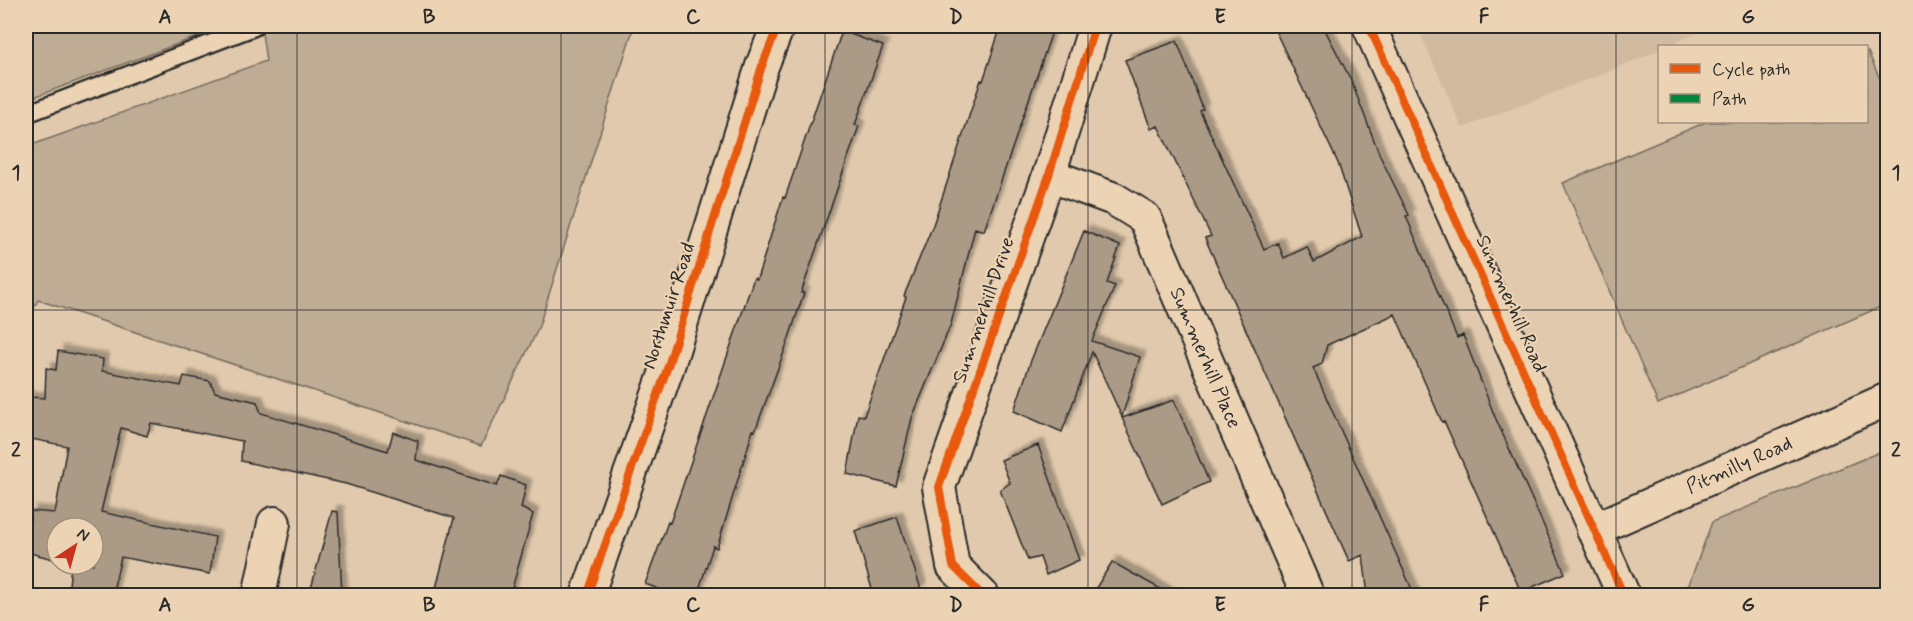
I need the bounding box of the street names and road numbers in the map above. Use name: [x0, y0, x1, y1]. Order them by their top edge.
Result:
street label: Summerhill Road: [1469, 231, 1553, 377]
street label: Summerhill Drive: [946, 233, 1022, 387]
street label: Northmuir Road: [636, 239, 702, 373]
street label: Summerhill Place: [1163, 283, 1248, 433]
street label: Pitmilly Road: [1682, 430, 1797, 500]

